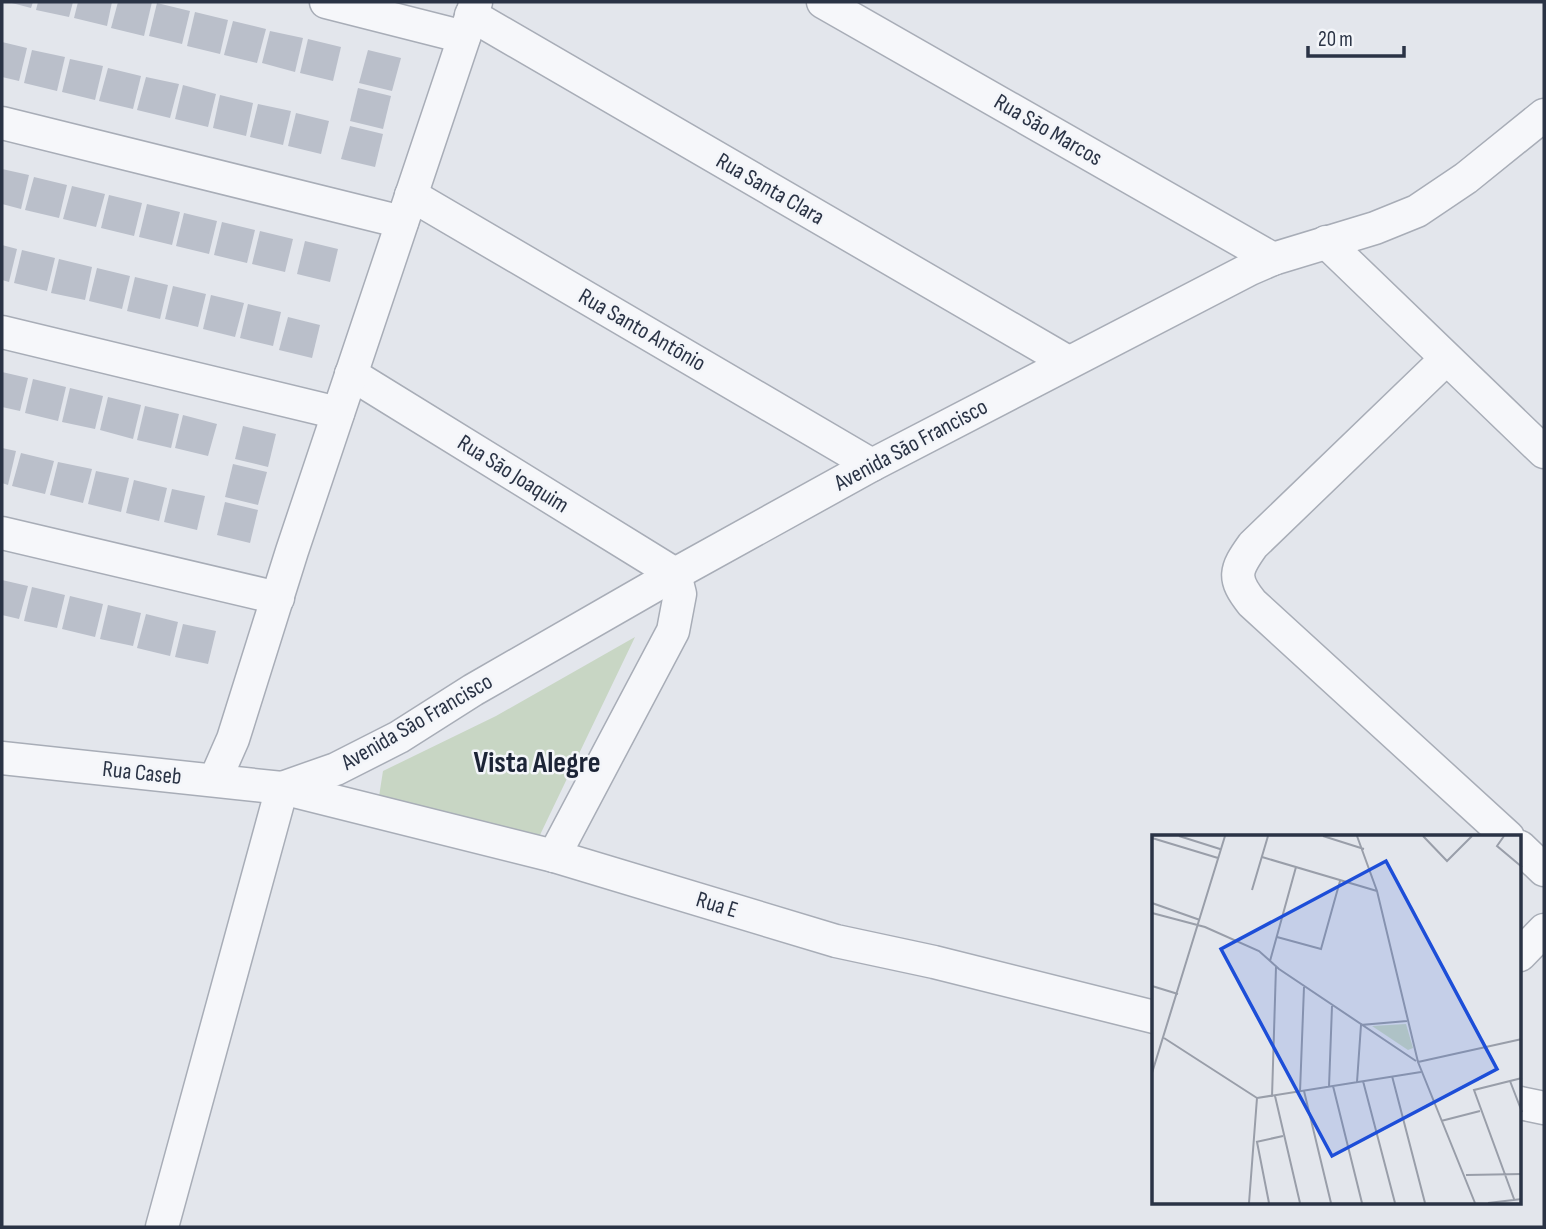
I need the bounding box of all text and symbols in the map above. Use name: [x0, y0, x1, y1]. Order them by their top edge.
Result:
scale bar: [1308, 14, 1404, 58]
text: 20 m: [1318, 27, 1353, 52]
street label: Rua São Marcos: [989, 88, 1107, 172]
street label: Rua Santa Clara: [711, 147, 829, 231]
street label: Rua Santo Antônio: [574, 282, 710, 378]
street label: Avenida São Francisco: [829, 393, 992, 498]
street label: Rua São Joaquim: [452, 429, 574, 519]
street label: Avenida São Francisco: [336, 667, 497, 777]
district label: Vista Alegre: [474, 745, 600, 781]
street label: Rua Caseb: [101, 755, 183, 791]
inset map: [1152, 835, 1522, 1204]
street label: Rua E: [693, 885, 741, 925]

